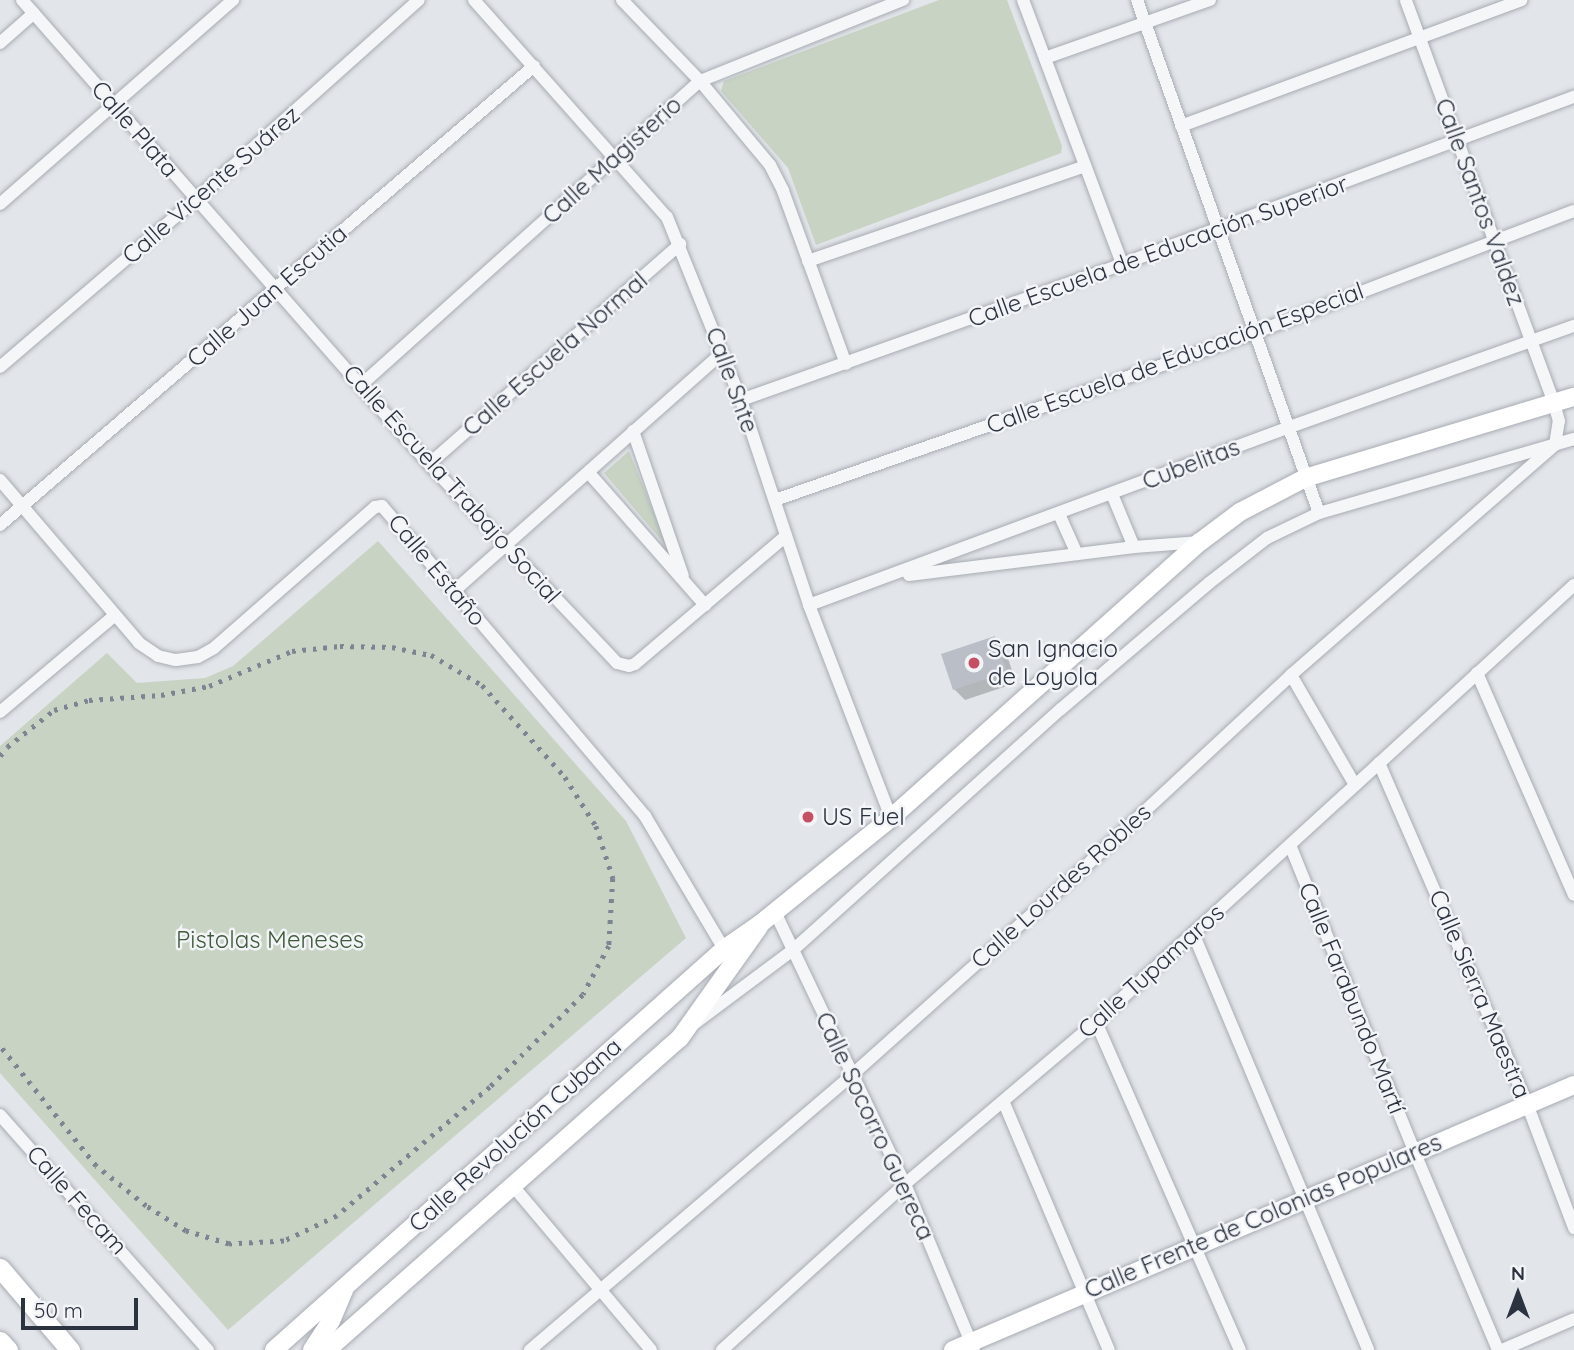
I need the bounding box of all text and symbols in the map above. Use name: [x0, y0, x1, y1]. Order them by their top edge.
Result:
street label: Calle Plata: [85, 75, 185, 183]
street label: Calle Magisterio: [536, 90, 688, 230]
street label: Calle Santos Valdez: [1429, 94, 1531, 310]
street label: Calle Vicente Suárez: [116, 100, 306, 270]
street label: Calle Escuela de Educación Superior: [964, 169, 1352, 333]
street label: Calle Juan Escutia: [181, 219, 353, 373]
street label: Calle Escuela Normal: [457, 266, 653, 442]
street label: Calle Escuela de Educación Especial: [983, 276, 1367, 440]
street label: Calle Snte: [700, 323, 764, 437]
street label: Calle Escuela Trabajo Social: [337, 359, 567, 609]
street label: Cubelitas: [1138, 432, 1244, 496]
street label: Calle Estaño: [382, 508, 492, 632]
place label: San Ignacio de Loyola: [988, 635, 1118, 691]
marker: San Ignacio de Loyola: [966, 655, 982, 671]
street label: Calle Lourdes Robles: [965, 798, 1157, 974]
place label: US Fuel: [822, 803, 905, 831]
marker: US Fuel: [800, 809, 816, 825]
street label: Calle Farabundo Martí: [1292, 878, 1412, 1118]
street label: Calle Sierra Maestra: [1423, 886, 1537, 1102]
street label: Calle Tupamaros: [1072, 898, 1230, 1044]
park label: Pistolas Meneses: [176, 926, 364, 954]
street label: Calle Socorro Guereca: [810, 1007, 940, 1245]
street label: Calle Revolución Cubana: [403, 1032, 627, 1238]
street label: Calle Frente de Colonias Populares: [1080, 1128, 1446, 1304]
street label: Calle Fecam: [21, 1140, 133, 1260]
north arrow: [1483, 1259, 1553, 1329]
text: N: [1511, 1261, 1525, 1285]
scale bar: [24, 1284, 142, 1328]
text: 50 m: [34, 1297, 83, 1323]

